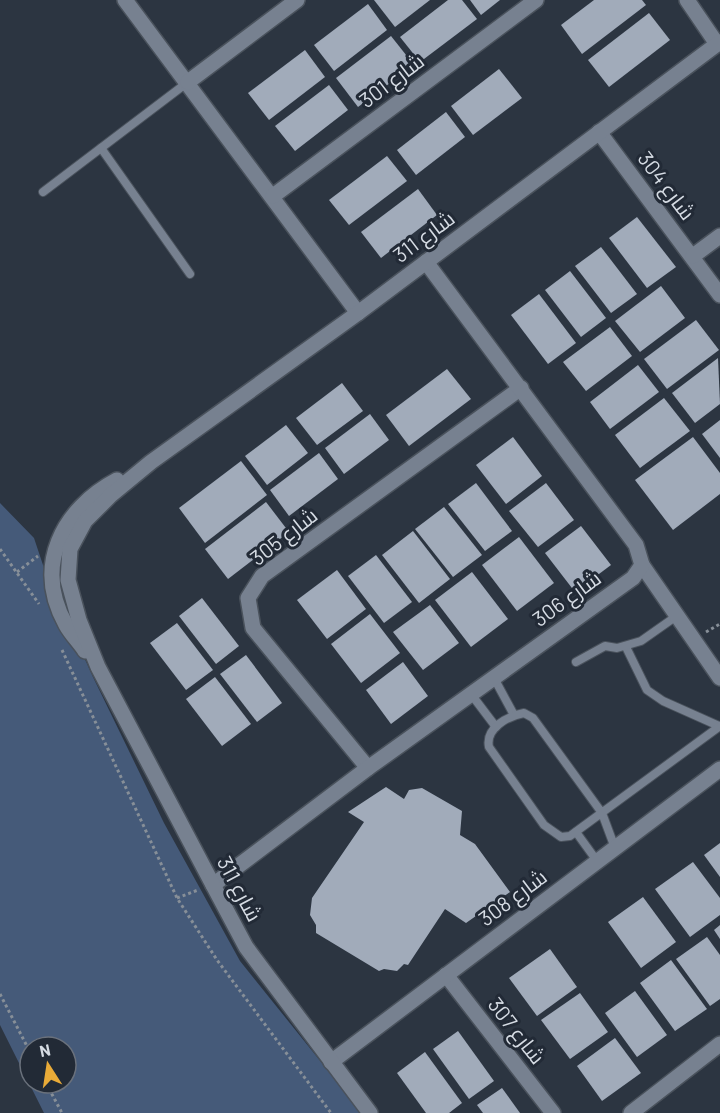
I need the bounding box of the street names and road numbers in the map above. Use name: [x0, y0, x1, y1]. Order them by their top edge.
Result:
street label: شارع 301: [354, 47, 430, 115]
street label: شارع 304: [631, 146, 701, 226]
street label: شارع 311: [387, 205, 461, 269]
street label: شارع 305: [245, 502, 323, 572]
street label: شارع 306: [527, 565, 607, 633]
street label: شارع 311: [210, 851, 268, 927]
street label: شارع 308: [473, 863, 553, 933]
street label: شارع 307: [481, 992, 551, 1070]

